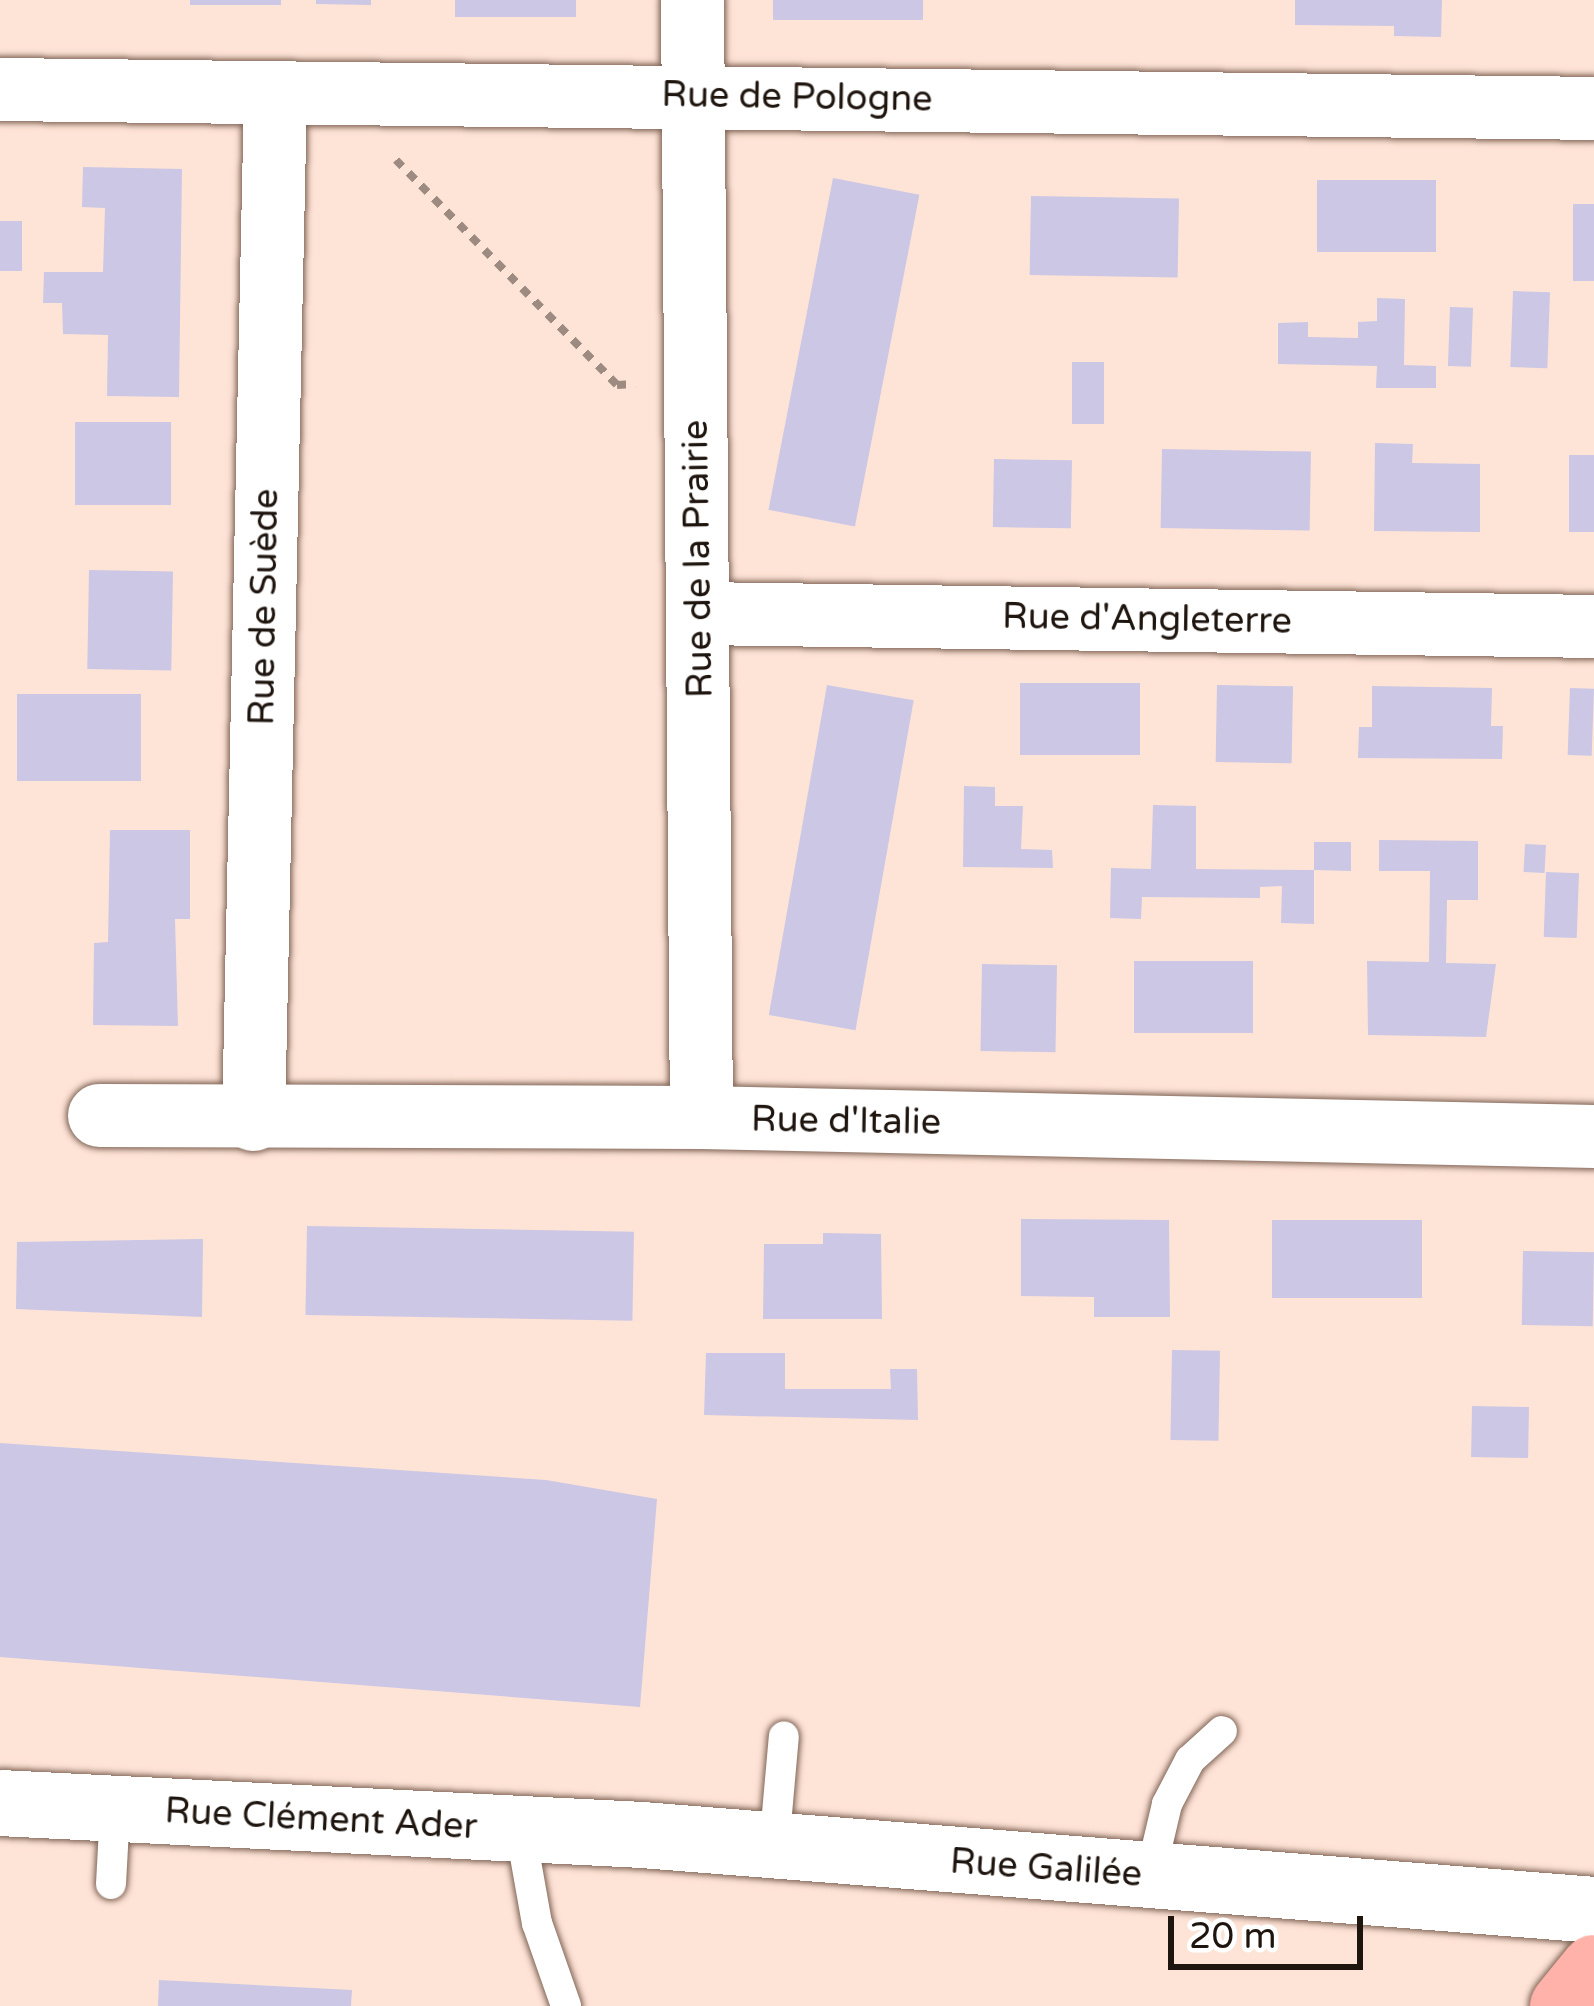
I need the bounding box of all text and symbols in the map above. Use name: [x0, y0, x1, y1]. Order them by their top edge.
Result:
street label: Rue de Pologne: [661, 73, 933, 121]
street label: Rue de la Prairie: [674, 419, 722, 699]
street label: Rue de Suède: [240, 488, 288, 726]
street label: Rue d'Angleterre: [1002, 595, 1292, 643]
street label: Rue d'Italie: [751, 1098, 941, 1144]
street label: Rue Clément Ader: [164, 1789, 478, 1849]
street label: Rue Galilée: [949, 1840, 1143, 1896]
scale bar: [1174, 1892, 1369, 1966]
text: 20 m: [1189, 1915, 1277, 1958]

